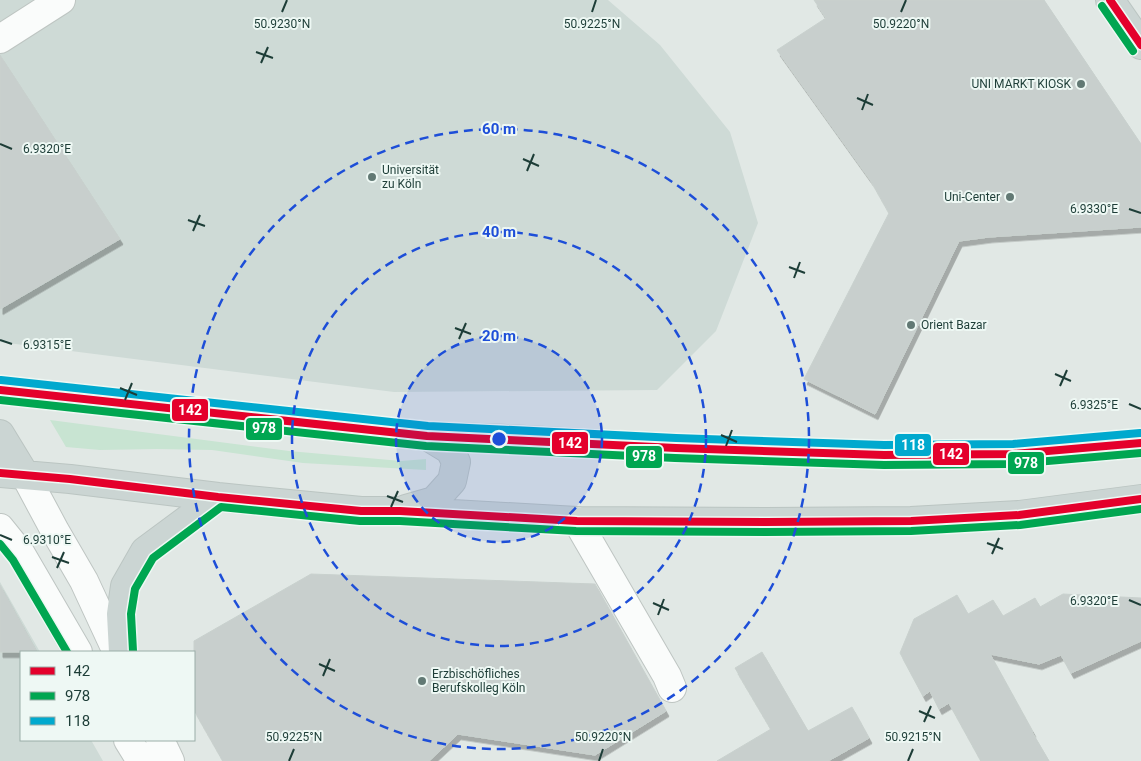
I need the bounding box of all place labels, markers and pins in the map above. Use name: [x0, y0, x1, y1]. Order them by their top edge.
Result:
place label: UNI MARKT KIOSK: [971, 77, 1071, 91]
marker: UNI MARKT KIOSK: [1075, 78, 1087, 90]
place label: Universität zu Köln: [382, 163, 439, 191]
marker: Universität zu Köln: [366, 171, 378, 183]
place label: Uni-Center: [944, 190, 1000, 204]
marker: Uni-Center: [1004, 191, 1016, 203]
place label: Orient Bazar: [921, 318, 987, 332]
marker: Orient Bazar: [905, 319, 917, 331]
centre of rings: [490, 430, 508, 448]
place label: Erzbischöfliches Berufskolleg Köln: [432, 667, 526, 695]
marker: Erzbischöfliches Berufskolleg Köln: [416, 675, 428, 687]

